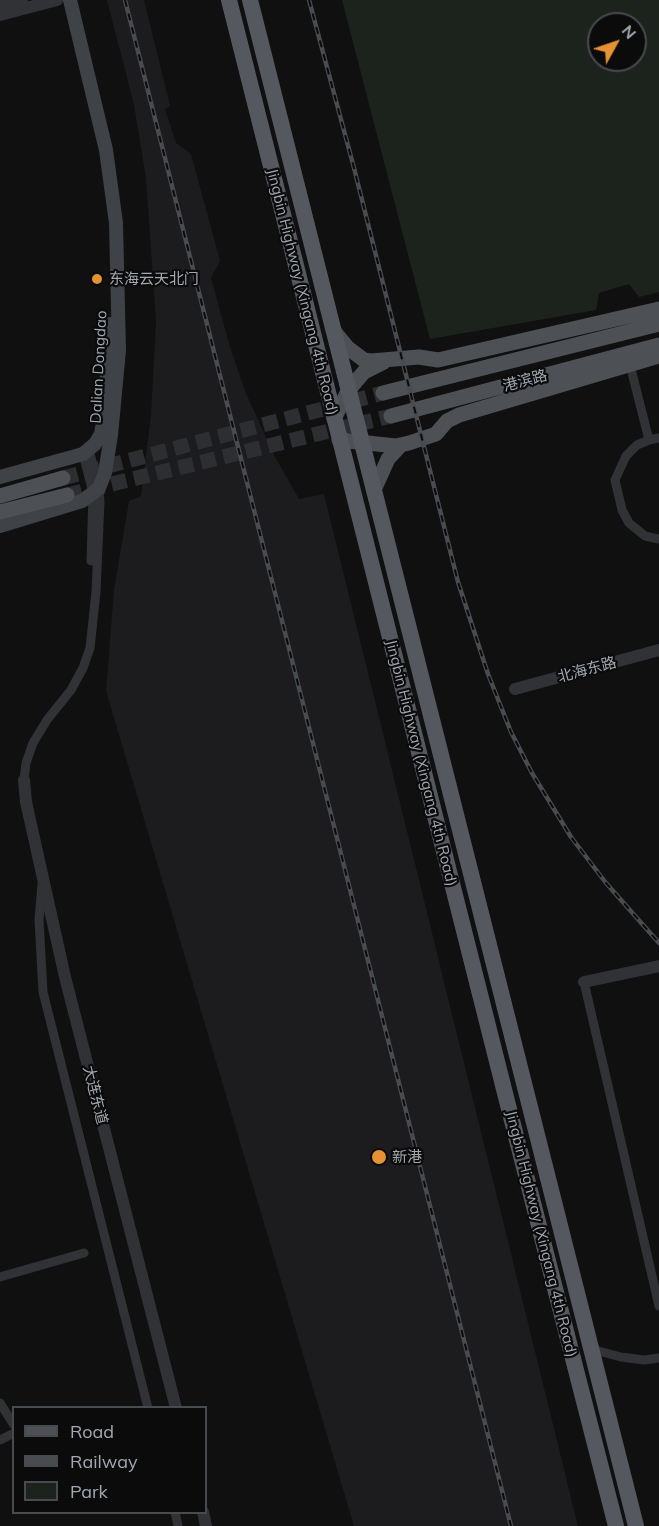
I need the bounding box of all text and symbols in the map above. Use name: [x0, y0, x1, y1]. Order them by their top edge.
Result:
north arrow: [587, 12, 647, 72]
text: N: [618, 21, 641, 43]
street label: Jingbin Highway (Xingang 4th Road): [263, 167, 341, 417]
place label: 东海云天北门: [109, 270, 199, 288]
marker: 东海云天北门: [90, 272, 104, 286]
street label: Dalian Dongdao: [87, 310, 111, 424]
street label: 港滨路: [501, 366, 549, 396]
street label: Jingbin Highway (Xingang 4th Road): [382, 638, 460, 888]
street label: 北海东路: [556, 654, 618, 686]
street label: 大连东道: [79, 1064, 111, 1126]
street label: Jingbin Highway (Xingang 4th Road): [502, 1109, 580, 1359]
marker: 新港: [370, 1148, 388, 1166]
place label: 新港: [392, 1148, 422, 1166]
legend: [12, 1406, 207, 1514]
text: Road: [70, 1420, 114, 1443]
text: Railway: [70, 1450, 138, 1473]
text: Park: [70, 1480, 108, 1503]

